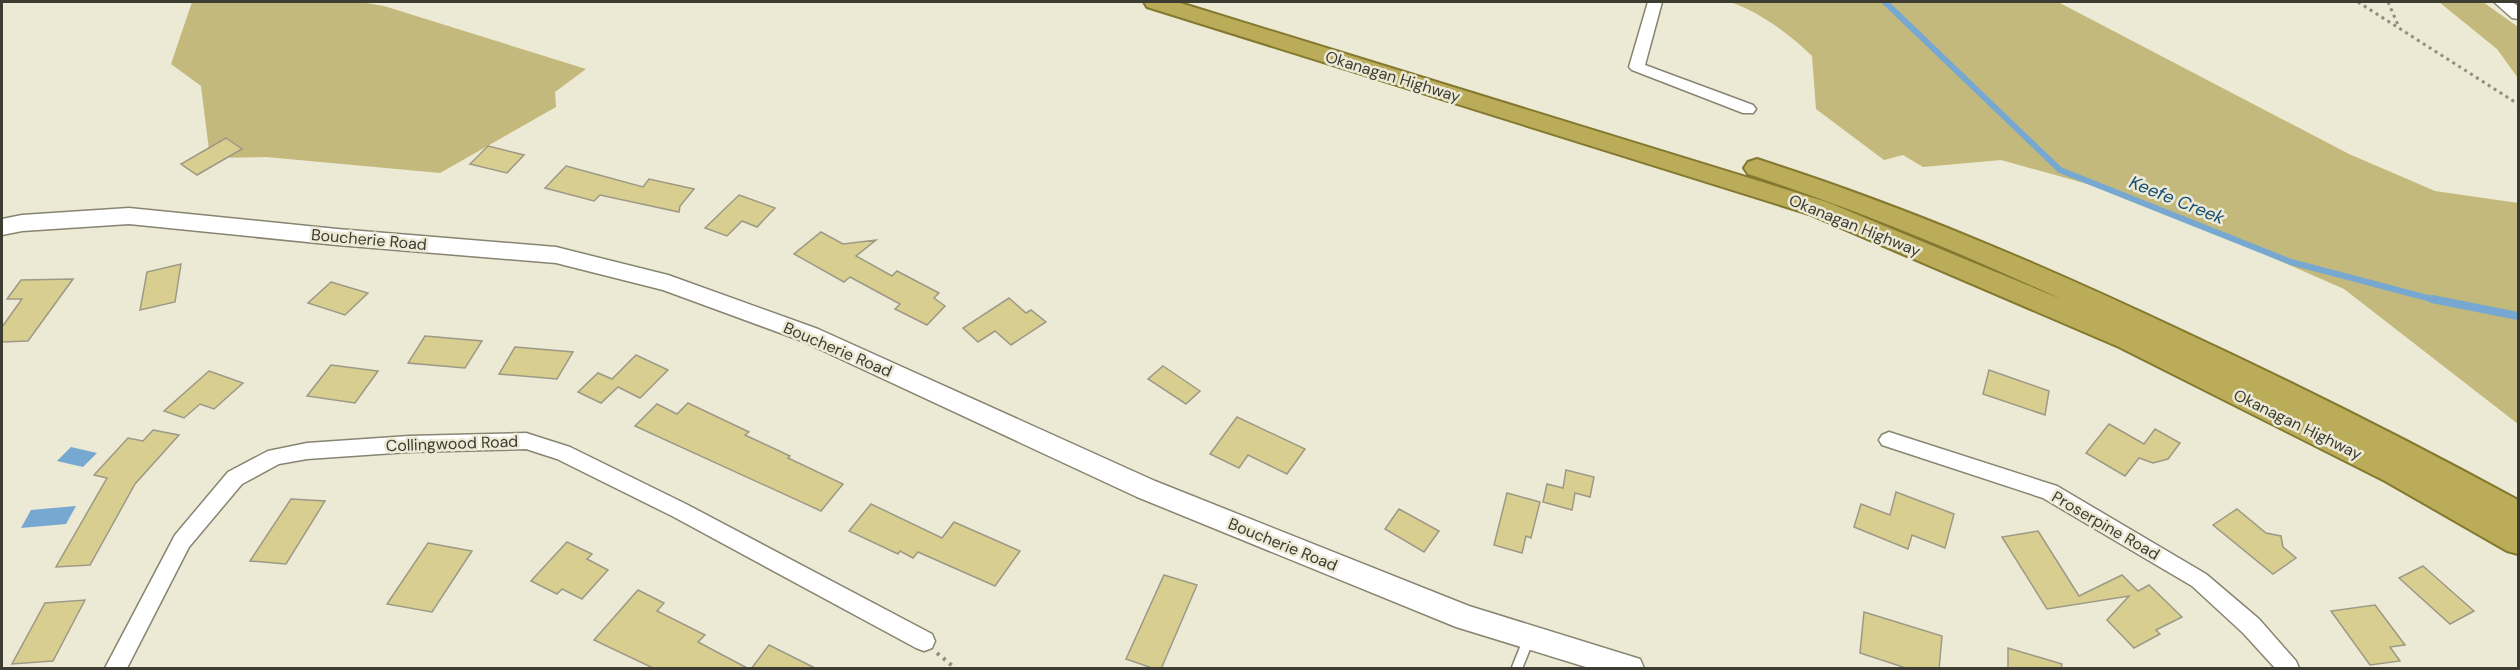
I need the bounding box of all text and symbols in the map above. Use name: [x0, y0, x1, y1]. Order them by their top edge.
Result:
street label: Okanagan Highway: [1323, 46, 1463, 107]
water label: Keefe Creek: [2126, 170, 2229, 230]
street label: Okanagan Highway: [1786, 189, 1924, 261]
street label: Boucherie Road: [310, 224, 428, 255]
street label: Boucherie Road: [780, 317, 895, 382]
street label: Okanagan Highway: [2230, 384, 2365, 465]
street label: Collingwood Road: [385, 431, 519, 456]
street label: Proserpine Road: [2048, 486, 2163, 565]
street label: Boucherie Road: [1225, 513, 1341, 576]

